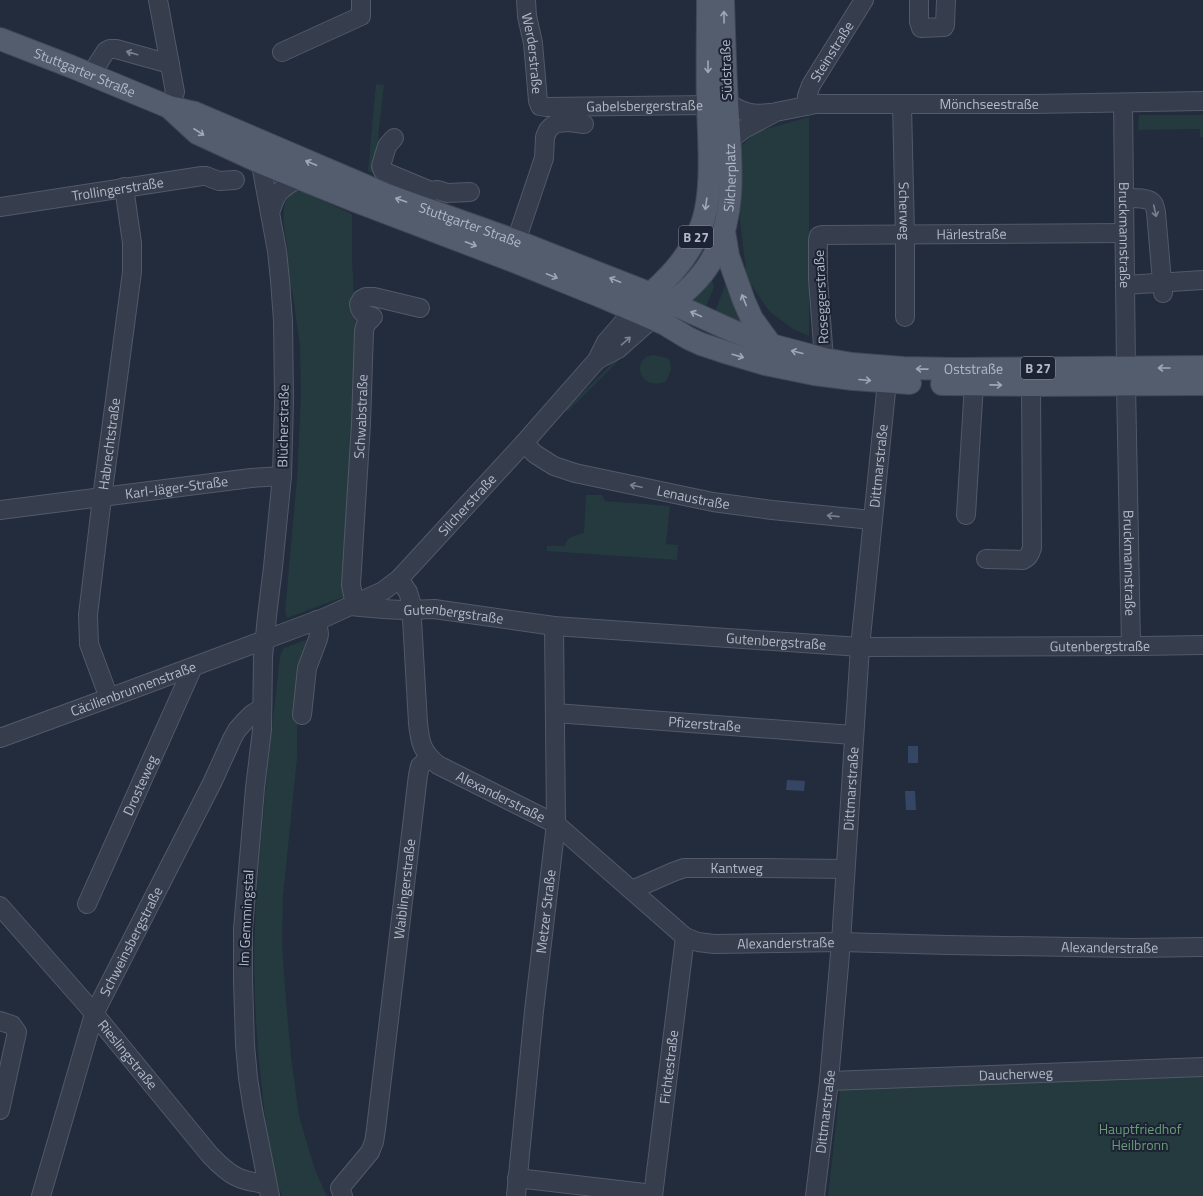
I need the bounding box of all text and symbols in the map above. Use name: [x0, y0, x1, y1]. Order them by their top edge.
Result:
street label: Werderstraße: [517, 11, 548, 95]
one-way arrow: [720, 11, 728, 24]
street label: Steinstraße: [804, 17, 858, 86]
street label: Südstraße: [714, 39, 737, 101]
street label: Stuttgarter Straße: [31, 42, 139, 102]
one-way arrow: [126, 49, 139, 56]
one-way arrow: [704, 60, 712, 73]
street label: Mönchseestraße: [939, 93, 1039, 114]
street label: Gabelsbergerstraße: [586, 94, 703, 117]
one-way arrow: [193, 128, 204, 137]
street label: Silcherplatz: [717, 143, 741, 213]
one-way arrow: [305, 159, 317, 166]
street label: Trollingerstraße: [70, 171, 165, 206]
street label: Scherweg: [894, 182, 916, 240]
street label: Bruckmannstraße: [1114, 182, 1136, 288]
one-way arrow: [396, 195, 408, 203]
street label: Stuttgarter Straße: [416, 196, 525, 252]
one-way arrow: [702, 197, 710, 210]
one-way arrow: [1152, 204, 1160, 217]
street label: Härlestraße: [936, 223, 1007, 244]
road number: B 27: [679, 226, 713, 248]
one-way arrow: [464, 241, 476, 249]
street label: Roseggerstraße: [808, 249, 833, 345]
one-way arrow: [546, 273, 558, 281]
one-way arrow: [609, 275, 621, 283]
one-way arrow: [739, 294, 747, 306]
one-way arrow: [690, 310, 702, 317]
one-way arrow: [621, 337, 632, 346]
one-way arrow: [791, 348, 804, 355]
one-way arrow: [731, 353, 744, 360]
road number: B 27: [1021, 357, 1055, 379]
street label: Oststraße: [944, 358, 1003, 379]
one-way arrow: [1158, 364, 1171, 372]
one-way arrow: [916, 365, 929, 373]
street label: Schwabstraße: [348, 374, 373, 459]
one-way arrow: [858, 377, 871, 384]
one-way arrow: [989, 381, 1002, 388]
street label: Blücherstraße: [271, 384, 294, 468]
street label: Habrechtstraße: [92, 397, 125, 491]
street label: Dittmarstraße: [863, 423, 893, 509]
street label: Silcherstraße: [433, 469, 501, 540]
street label: Karl-Jäger-Straße: [124, 470, 229, 504]
street label: Lenaustraße: [655, 479, 731, 514]
one-way arrow: [630, 481, 643, 489]
street label: Bruckmannstraße: [1118, 510, 1141, 616]
one-way arrow: [827, 512, 840, 519]
street label: Gutenbergstraße: [404, 598, 505, 629]
street label: Gutenbergstraße: [725, 627, 827, 655]
street label: Gutenbergstraße: [1050, 635, 1150, 656]
street label: Cäcilienbrunnenstraße: [67, 655, 199, 721]
street label: Pfizerstraße: [668, 710, 742, 737]
street label: Dittmarstraße: [837, 746, 864, 831]
street label: Drosteweg: [117, 751, 162, 819]
street label: Alexanderstraße: [453, 765, 549, 827]
street label: Waiblingerstraße: [388, 838, 420, 940]
street label: Kantweg: [710, 857, 763, 878]
street label: Metzer Straße: [530, 868, 561, 955]
street label: Im Gemmingstal: [232, 869, 259, 967]
street label: Schweinsbergstraße: [94, 883, 167, 1000]
street label: Alexanderstraße: [737, 931, 835, 954]
street label: Alexanderstraße: [1061, 936, 1158, 958]
street label: Rieslingstraße: [93, 1015, 163, 1094]
street label: Fichtestraße: [653, 1029, 683, 1105]
street label: Daucherweg: [979, 1062, 1053, 1085]
street label: Dittmarstraße: [809, 1069, 840, 1155]
park label: Hauptfriedhof Heilbronn: [1099, 1118, 1182, 1155]

